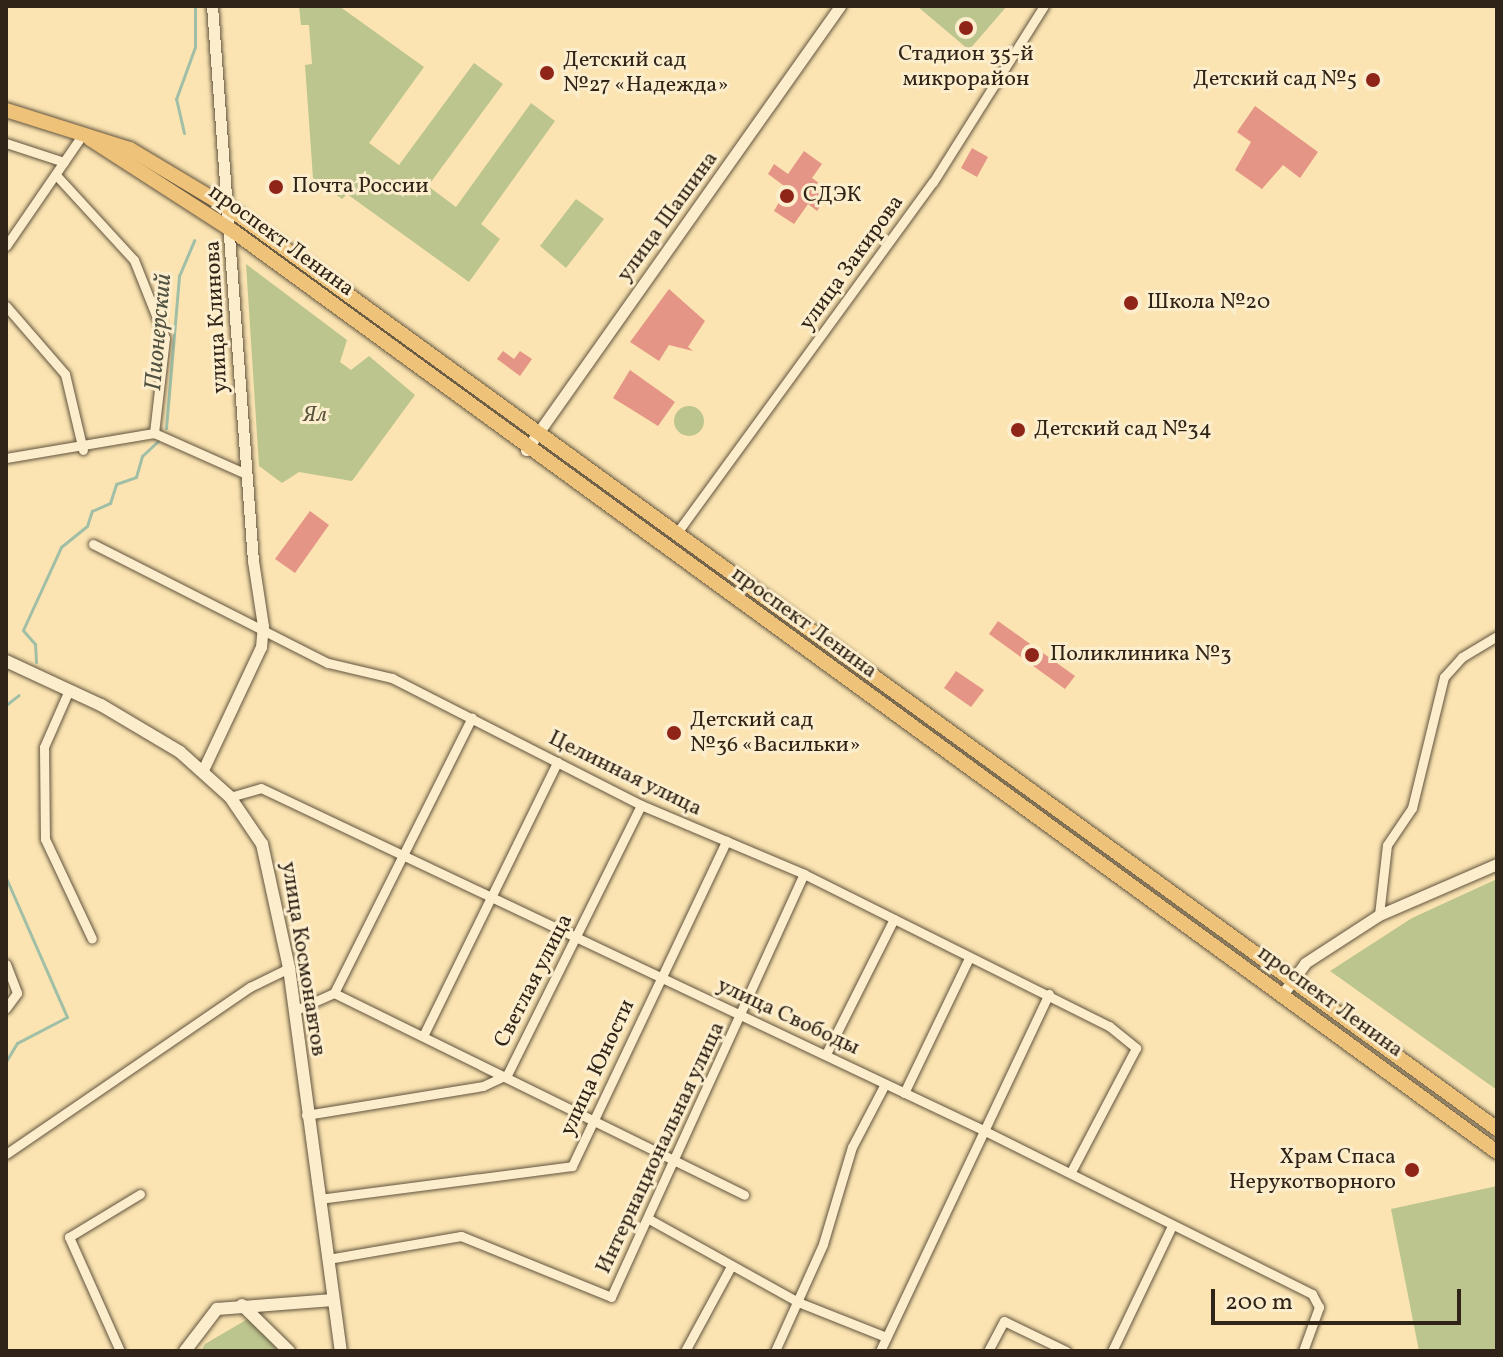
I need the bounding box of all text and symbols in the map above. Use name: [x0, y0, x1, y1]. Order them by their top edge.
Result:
marker: Стадион 35-й микрорайон: [957, 19, 975, 37]
place label: Стадион 35-й микрорайон: [898, 41, 1034, 92]
place label: Детский сад №27 «Надежда»: [563, 47, 729, 98]
marker: Детский сад №27 «Надежда»: [538, 64, 556, 82]
place label: Детский сад №5: [1193, 67, 1357, 93]
marker: Детский сад №5: [1364, 71, 1382, 89]
street label: улица Шашина: [612, 147, 724, 287]
place label: Почта России: [292, 174, 429, 200]
marker: Почта России: [267, 178, 285, 196]
street label: проспект Ленина: [203, 179, 359, 303]
place label: СДЭК: [803, 183, 861, 209]
marker: СДЭК: [778, 187, 796, 205]
street label: улица Закирова: [794, 190, 910, 336]
street label: улица Клинова: [200, 240, 234, 394]
water label: Пионерский: [141, 272, 179, 392]
place label: Школа №20: [1147, 290, 1270, 316]
marker: Школа №20: [1122, 294, 1140, 312]
park label: Ял: [303, 403, 327, 429]
place label: Детский сад №34: [1034, 417, 1212, 443]
marker: Детский сад №34: [1009, 421, 1027, 439]
street label: проспект Ленина: [726, 561, 882, 685]
place label: Поликлиника №3: [1050, 642, 1231, 668]
marker: Поликлиника №3: [1021, 644, 1043, 666]
place label: Детский сад №36 «Васильки»: [690, 707, 861, 758]
marker: Детский сад №36 «Васильки»: [665, 724, 683, 742]
street label: Целинная улица: [544, 725, 706, 823]
street label: улица Космонавтов: [275, 860, 331, 1058]
street label: Светлая улица: [489, 910, 579, 1052]
street label: проспект Ленина: [1252, 940, 1408, 1064]
street label: улица Свободы: [713, 972, 863, 1062]
street label: улица Юности: [555, 996, 641, 1140]
street label: Интернациональная улица: [591, 1018, 731, 1278]
place label: Храм Спаса Нерукотворного: [1229, 1144, 1396, 1196]
marker: Храм Спаса Нерукотворного: [1403, 1161, 1421, 1179]
scale bar: [1215, 1273, 1465, 1323]
text: 200 m: [1225, 1286, 1293, 1320]

